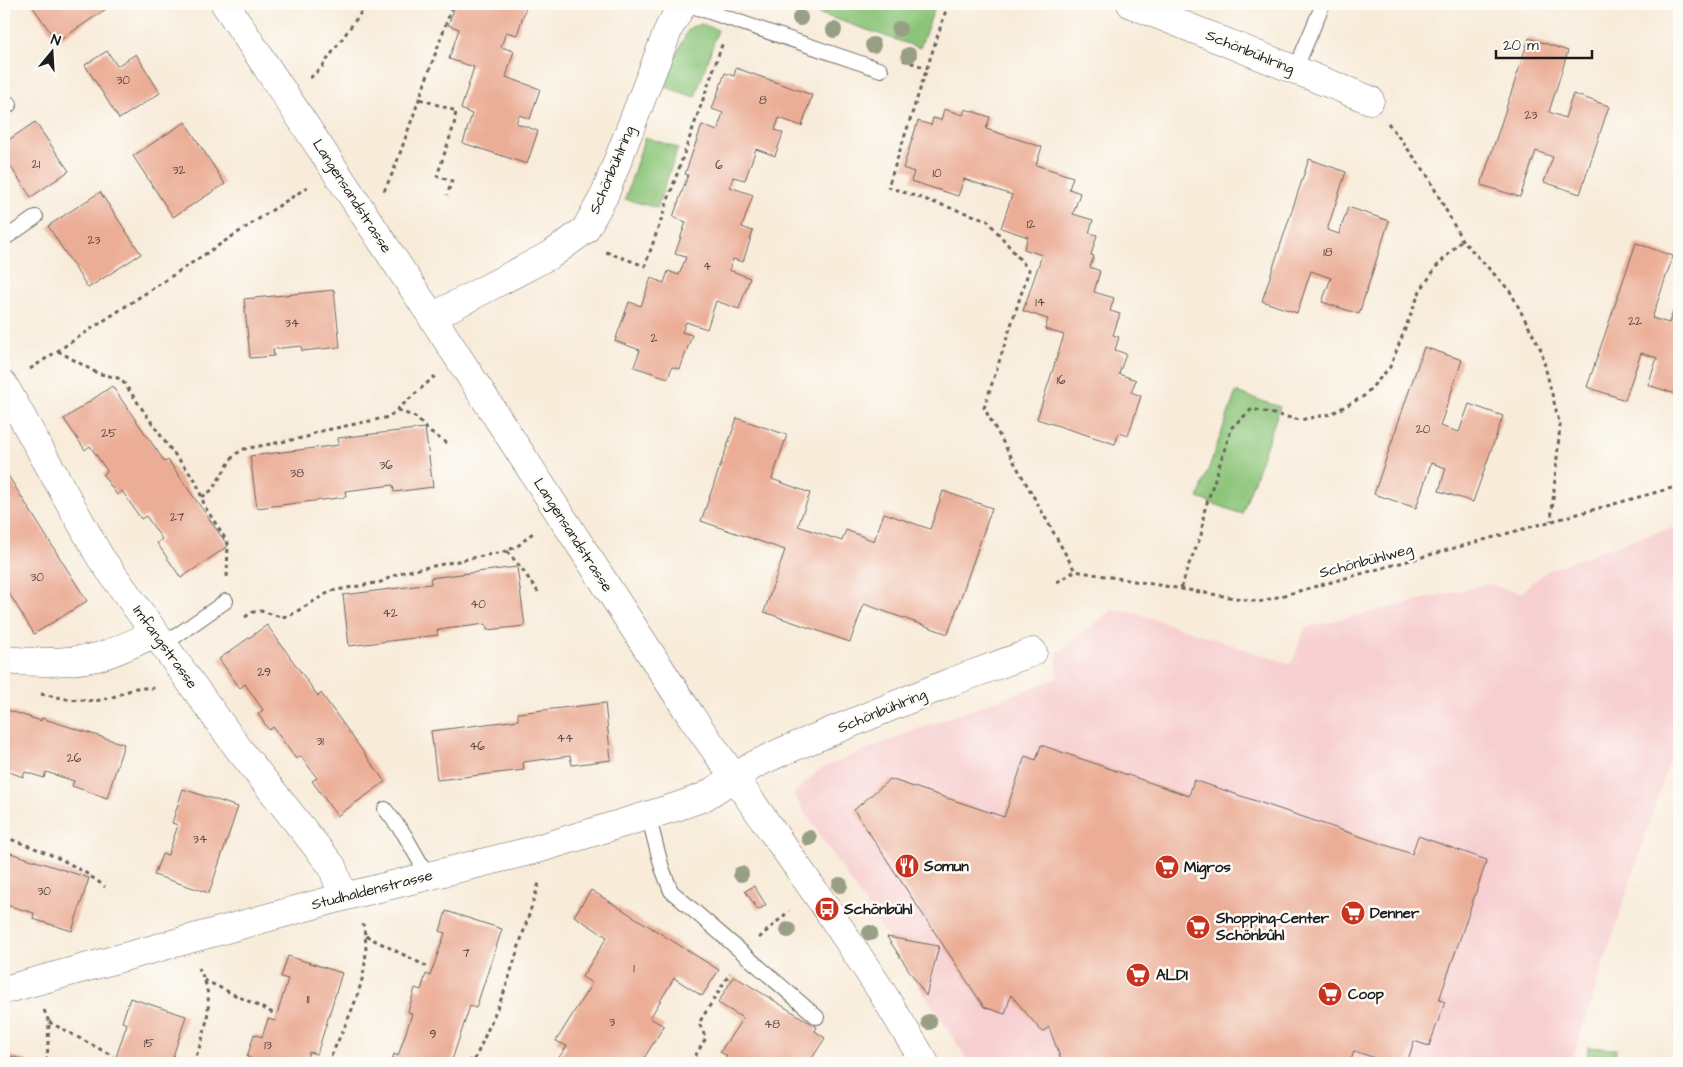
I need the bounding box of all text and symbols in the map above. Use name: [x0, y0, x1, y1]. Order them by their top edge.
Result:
street label: Schönbühlring: [1202, 25, 1298, 80]
north arrow: [28, 28, 78, 78]
scale bar: [1496, 28, 1592, 60]
text: N: [48, 30, 63, 52]
text: 20 m: [1503, 35, 1539, 56]
house number: 30: [116, 72, 130, 89]
house number: 8: [759, 92, 767, 109]
house number: 23: [1525, 107, 1537, 124]
street label: Schönbühlring: [584, 122, 641, 218]
street label: Langensandstrasse: [306, 135, 397, 258]
house number: 21: [32, 156, 41, 173]
house number: 6: [715, 157, 723, 174]
house number: 32: [173, 162, 186, 179]
house number: 10: [932, 165, 942, 182]
house number: 12: [1027, 216, 1035, 233]
house number: 23: [88, 232, 100, 249]
house number: 18: [1323, 244, 1333, 261]
house number: 4: [703, 258, 711, 275]
house number: 14: [1035, 294, 1045, 311]
house number: 22: [1628, 313, 1642, 330]
house number: 34: [285, 315, 299, 332]
house number: 2: [651, 330, 658, 347]
house number: 16: [1056, 372, 1066, 389]
house number: 20: [1416, 421, 1431, 438]
house number: 25: [101, 425, 117, 442]
house number: 36: [379, 457, 393, 474]
house number: 38: [290, 465, 304, 482]
street label: Langensandstrasse: [527, 474, 618, 597]
house number: 27: [170, 509, 185, 526]
street label: Schönbühlweg: [1317, 538, 1416, 585]
house number: 30: [30, 569, 44, 586]
house number: 40: [470, 596, 486, 613]
street label: Imfangstrasse: [127, 601, 202, 694]
house number: 42: [382, 605, 398, 622]
house number: 29: [257, 664, 271, 681]
street label: Schönbühlring: [834, 684, 930, 739]
house number: 44: [557, 730, 573, 747]
house number: 31: [316, 733, 324, 750]
house number: 46: [469, 738, 485, 755]
house number: 26: [67, 750, 82, 767]
house number: 34: [193, 831, 207, 848]
restaurant icon: Somun: [894, 853, 920, 879]
supermarket icon: Migros: [1154, 854, 1180, 880]
place label: Somun: [923, 856, 969, 877]
place label: Migros: [1184, 857, 1231, 880]
street label: Studhaldenstrasse: [309, 865, 435, 915]
house number: 30: [37, 883, 51, 900]
bus stop icon: Schönbühl: [814, 896, 840, 922]
place label: Schönbühl: [843, 899, 913, 920]
supermarket icon: Denner: [1340, 900, 1366, 926]
place label: Denner: [1370, 903, 1420, 924]
place label: Shopping-Center Schönbühl: [1215, 908, 1330, 946]
supermarket icon: Shopping-Center Schönbühl: [1185, 914, 1211, 940]
house number: 7: [462, 945, 470, 962]
house number: 1: [633, 960, 635, 977]
supermarket icon: ALDI: [1125, 962, 1151, 988]
place label: ALDI: [1156, 965, 1188, 986]
supermarket icon: Coop: [1317, 981, 1343, 1007]
place label: Coop: [1348, 984, 1384, 1005]
house number: 11: [306, 991, 310, 1008]
house number: 3: [609, 1014, 615, 1031]
house number: 48: [764, 1016, 780, 1033]
house number: 9: [430, 1026, 437, 1043]
house number: 15: [144, 1035, 155, 1052]
house number: 13: [264, 1037, 272, 1054]

